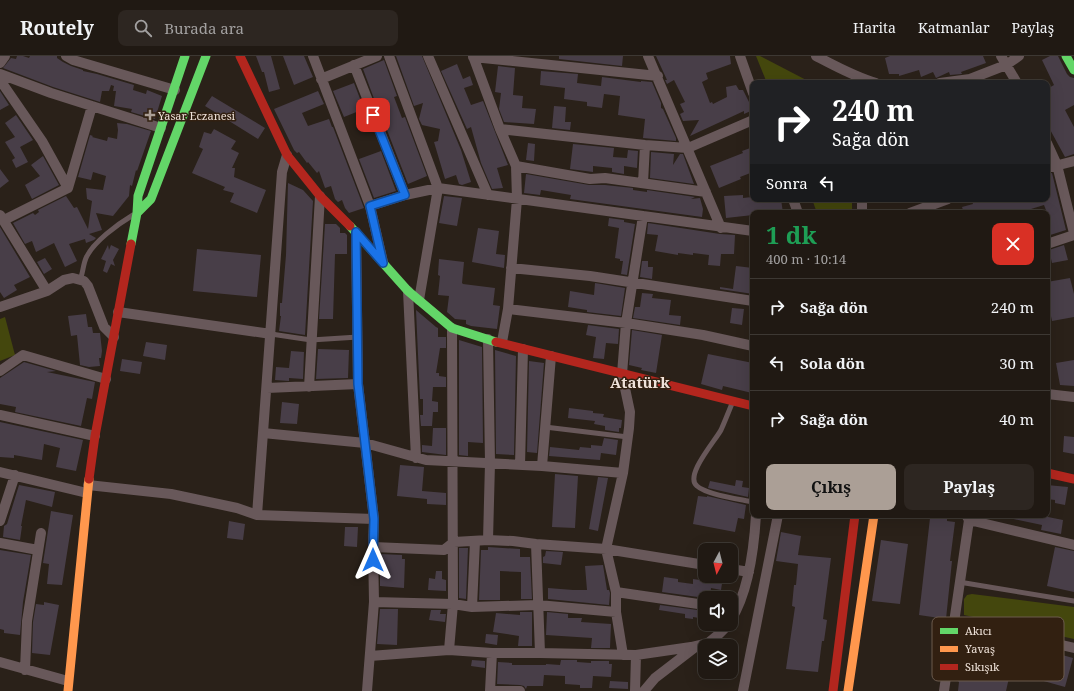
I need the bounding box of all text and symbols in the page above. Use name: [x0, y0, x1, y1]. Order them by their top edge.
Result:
search box: [118, 10, 398, 46]
text: Routely: [20, 15, 94, 41]
icon: search: [132, 17, 154, 39]
text: Burada ara: [164, 18, 244, 38]
text: Harita: [853, 18, 896, 37]
text: Katmanlar: [918, 18, 989, 37]
text: Paylaş: [1011, 18, 1054, 37]
text: 240 m: [832, 91, 914, 129]
icon: right: [766, 96, 818, 148]
pin: [356, 98, 390, 132]
icon: arrive: [362, 104, 384, 126]
place label: Yasar Eczanesi: [157, 108, 236, 123]
marker: Yasar Eczanesi: [145, 110, 155, 120]
text: Sağa dön: [832, 127, 909, 151]
icon: left: [816, 172, 838, 194]
text: Sonra: [766, 173, 808, 193]
text: 1 dk: [766, 218, 817, 251]
button: close: [992, 223, 1034, 265]
text: 400 m · 10:14: [766, 250, 846, 268]
icon: right: [766, 296, 788, 318]
text: Sağa dön: [800, 297, 868, 317]
text: 240 m: [991, 297, 1034, 317]
icon: left: [766, 352, 788, 374]
text: Sola dön: [800, 353, 865, 373]
text: 30 m: [999, 353, 1034, 373]
district label: Atatürk: [610, 372, 670, 392]
icon: right: [766, 408, 788, 430]
text: Sağa dön: [800, 409, 868, 429]
text: 40 m: [999, 409, 1034, 429]
button: Çıkış: [766, 464, 896, 510]
button: Paylaş: [904, 464, 1034, 510]
position arrow: [352, 539, 394, 581]
north arrow: [698, 543, 738, 583]
map controls: [698, 543, 738, 679]
button: sound: [698, 591, 738, 631]
legend: [932, 617, 1064, 681]
text: Akıcı: [965, 623, 992, 638]
button: layers: [698, 639, 738, 679]
text: Yavaş: [964, 641, 995, 656]
text: Sıkışık: [965, 659, 1000, 674]

